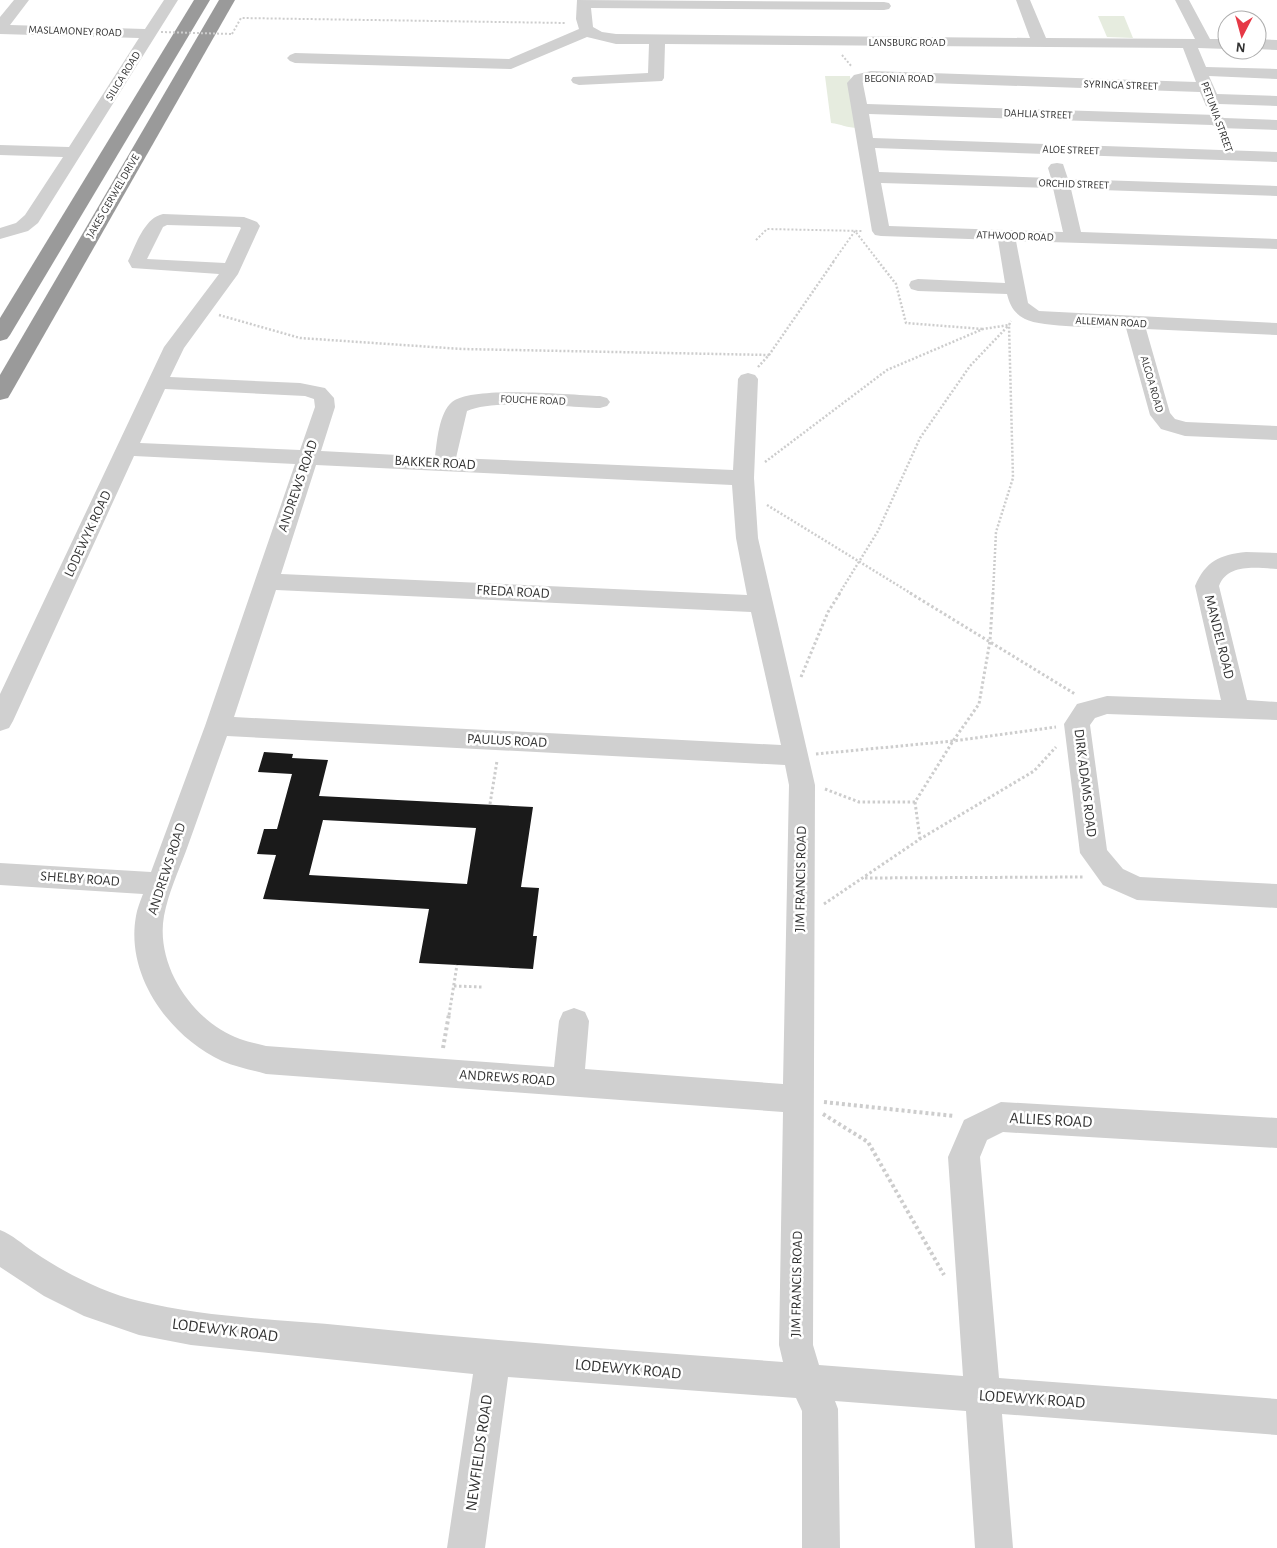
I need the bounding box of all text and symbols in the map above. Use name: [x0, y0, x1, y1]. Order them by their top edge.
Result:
north arrow: [1217, 10, 1267, 60]
street label: MASLAMONEY ROAD: [28, 24, 122, 38]
street label: LANSBURG ROAD: [868, 37, 946, 48]
text: N: [1235, 39, 1246, 54]
street label: SILICA ROAD: [104, 49, 142, 103]
street label: BEGONIA ROAD: [864, 73, 934, 84]
street label: SYRINGA STREET: [1083, 78, 1159, 92]
street label: PETUNIA STREET: [1199, 80, 1235, 154]
street label: DAHLIA STREET: [1003, 107, 1073, 121]
street label: ALOE STREET: [1042, 144, 1100, 157]
street label: JAKES GERWEL DRIVE: [85, 152, 142, 240]
street label: ORCHID STREET: [1039, 177, 1110, 191]
street label: ATHWOOD ROAD: [976, 229, 1054, 243]
street label: ALLEMAN ROAD: [1075, 315, 1147, 329]
street label: ALGOA ROAD: [1139, 354, 1165, 414]
street label: FOUCHE ROAD: [500, 393, 566, 407]
street label: ANDREWS ROAD: [276, 438, 320, 534]
street label: BAKKER ROAD: [394, 454, 476, 472]
street label: LODEWYK ROAD: [62, 489, 114, 579]
street label: FREDA ROAD: [476, 583, 550, 601]
street label: MANDEL ROAD: [1202, 594, 1236, 680]
street label: DIRK ADAMS ROAD: [1071, 728, 1099, 838]
street label: PAULUS ROAD: [467, 732, 547, 750]
street label: ANDREWS ROAD: [146, 821, 188, 917]
street label: JIM FRANCIS ROAD: [793, 826, 809, 932]
street label: SHELBY ROAD: [40, 869, 120, 889]
street label: ANDREWS ROAD: [459, 1068, 555, 1088]
street label: ALLIES ROAD: [1009, 1110, 1093, 1130]
street label: JIM FRANCIS ROAD: [789, 1231, 805, 1337]
street label: LODEWYK ROAD: [171, 1316, 279, 1344]
street label: LODEWYK ROAD: [574, 1356, 682, 1382]
street label: LODEWYK ROAD: [978, 1387, 1086, 1411]
street label: NEWFIELDS ROAD: [463, 1394, 495, 1512]

